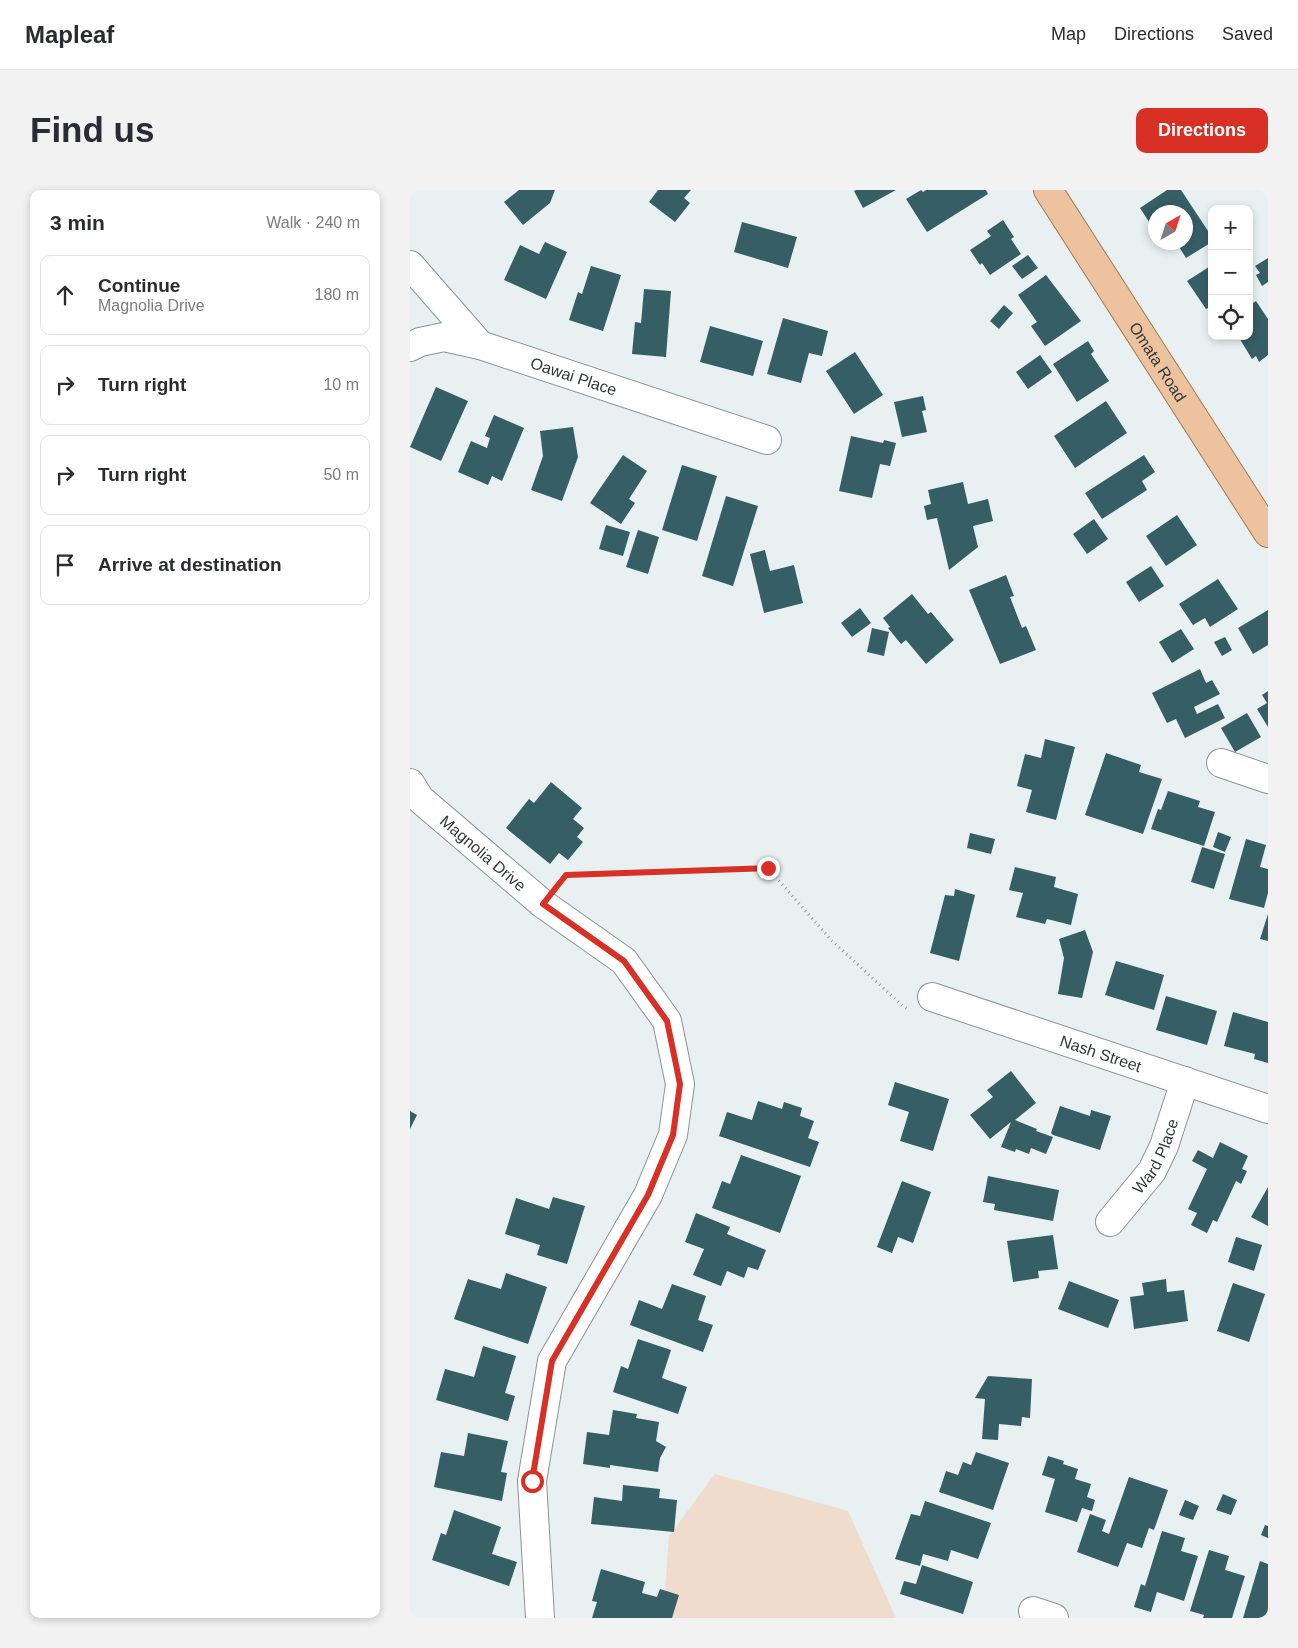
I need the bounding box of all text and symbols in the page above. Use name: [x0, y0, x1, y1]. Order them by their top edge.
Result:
text: Mapleaf: [25, 21, 114, 48]
text: Map: [1051, 24, 1086, 44]
text: Directions: [1114, 24, 1194, 44]
text: Saved: [1222, 24, 1273, 44]
button: Directions: [1136, 108, 1268, 153]
text: Find us: [30, 110, 154, 149]
north arrow: [1148, 205, 1193, 250]
map controls: [1208, 205, 1253, 340]
button: +: [1208, 205, 1253, 250]
text: 3 min: [50, 211, 105, 234]
text: Walk · 240 m: [266, 214, 360, 231]
button: −: [1208, 250, 1253, 295]
text: Continue: [98, 275, 180, 296]
icon: ahead: [51, 281, 79, 309]
text: 180 m: [315, 286, 359, 303]
button: locate: [1208, 295, 1253, 340]
text: Magnolia Drive: [98, 297, 205, 314]
street label: Omata Road: [1126, 319, 1190, 405]
street label: Oawai Place: [528, 354, 619, 398]
icon: right: [51, 371, 79, 399]
text: Turn right: [98, 374, 186, 395]
text: 10 m: [323, 376, 359, 393]
icon: right: [51, 461, 79, 489]
text: Turn right: [98, 464, 186, 485]
text: 50 m: [323, 466, 359, 483]
icon: arrive: [51, 551, 79, 579]
text: Arrive at destination: [98, 554, 282, 575]
street label: Magnolia Drive: [437, 812, 529, 894]
route end: [757, 857, 780, 880]
street label: Nash Street: [1058, 1032, 1144, 1075]
street label: Ward Place: [1129, 1116, 1181, 1197]
route start: [521, 1470, 544, 1493]

